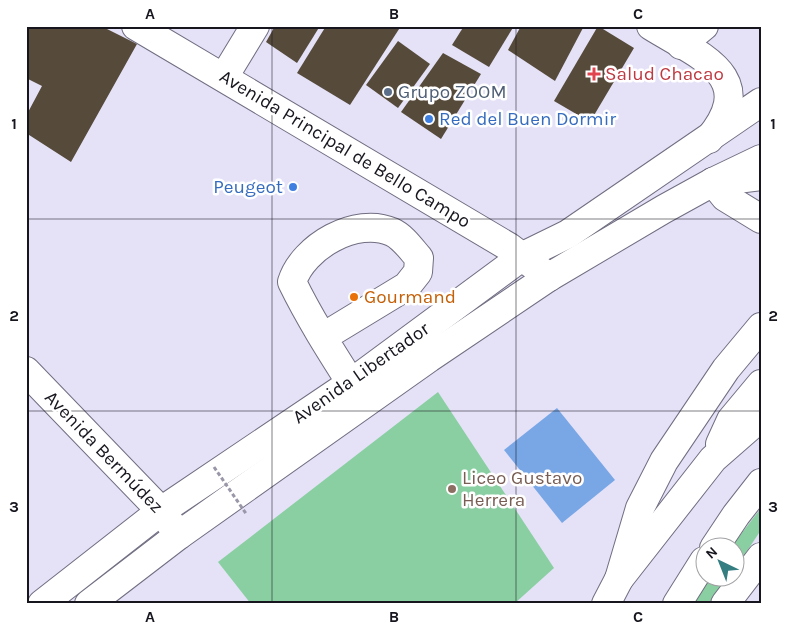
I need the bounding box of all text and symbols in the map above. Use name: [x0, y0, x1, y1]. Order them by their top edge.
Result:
text: A: [145, 4, 155, 23]
text: B: [389, 4, 399, 23]
text: C: [633, 4, 643, 23]
place label: Salud Chacao: [605, 63, 724, 85]
street label: Avenida Principal de Bello Campo: [216, 65, 474, 233]
marker: Salud Chacao: [587, 67, 601, 81]
place label: Grupo ZOOM: [398, 81, 506, 103]
marker: Grupo ZOOM: [382, 86, 394, 98]
place label: Red del Buen Dormir: [439, 108, 616, 130]
marker: Red del Buen Dormir: [423, 113, 435, 125]
text: 1: [11, 114, 17, 133]
text: 1: [770, 114, 776, 133]
place label: Peugeot: [213, 176, 283, 198]
marker: Peugeot: [287, 181, 299, 193]
place label: Gourmand: [364, 286, 456, 308]
marker: Gourmand: [348, 291, 360, 303]
text: 2: [9, 306, 19, 325]
text: 2: [768, 306, 778, 325]
street label: Avenida Libertador: [288, 318, 434, 428]
street label: Avenida Bermúdez: [40, 386, 168, 518]
place label: Liceo Gustavo Herrera: [462, 467, 582, 511]
marker: Liceo Gustavo Herrera: [446, 483, 458, 495]
text: 3: [9, 497, 19, 516]
text: 3: [768, 497, 778, 516]
north arrow: [694, 538, 744, 588]
text: N: [702, 543, 721, 563]
text: A: [145, 607, 155, 626]
text: B: [389, 607, 399, 626]
text: C: [633, 607, 643, 626]

